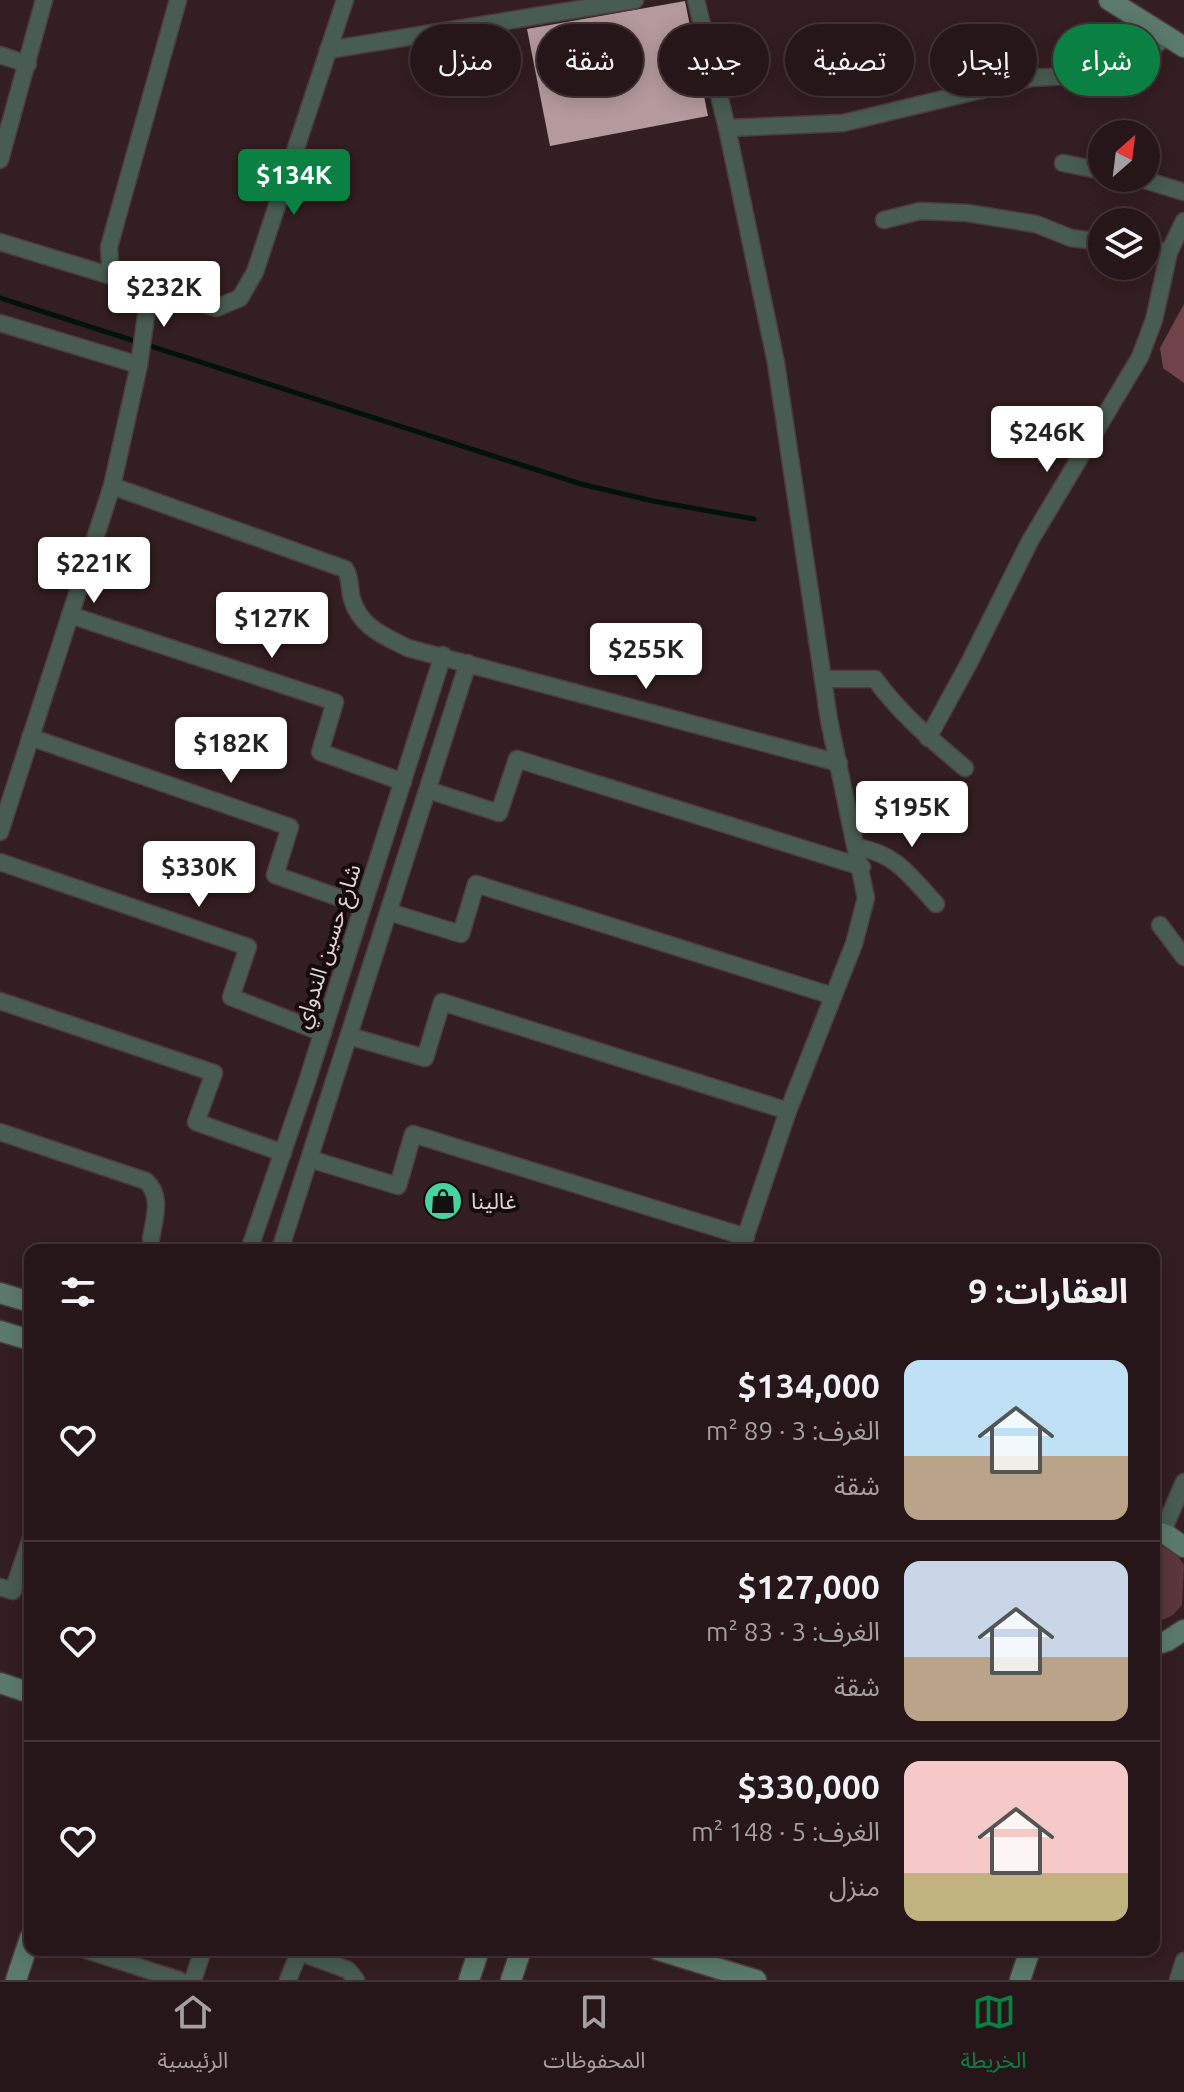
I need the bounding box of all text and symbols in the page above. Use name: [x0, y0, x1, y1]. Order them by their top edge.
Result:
chip: منزل: [410, 24, 521, 96]
chip: شقة: [537, 24, 643, 96]
chip: جديد: [659, 24, 769, 96]
chip: تصفية: [785, 24, 914, 96]
chip: إيجار: [930, 24, 1037, 96]
chip: شراء: [1053, 24, 1160, 96]
north arrow: [1088, 120, 1160, 192]
map controls: [1088, 120, 1160, 280]
pin: $134K: [238, 149, 350, 217]
text: $134K: [256, 160, 332, 189]
button: layers: [1088, 208, 1160, 280]
pin: $232K: [108, 261, 220, 329]
text: $232K: [126, 272, 202, 301]
pin: $246K: [991, 406, 1103, 474]
text: $246K: [1009, 417, 1085, 446]
pin: $221K: [38, 537, 150, 605]
text: $221K: [56, 548, 132, 577]
pin: $127K: [216, 592, 328, 660]
text: $127K: [234, 603, 310, 632]
pin: $255K: [590, 623, 702, 691]
text: $255K: [608, 634, 684, 663]
pin: $182K: [175, 717, 287, 785]
text: $182K: [193, 728, 269, 757]
pin: $195K: [856, 781, 968, 849]
text: $195K: [874, 792, 950, 821]
pin: $330K: [143, 841, 255, 909]
text: $330K: [161, 852, 237, 881]
street label: شارع حسين الندواي: [288, 861, 370, 1033]
shop icon: غالينا: [422, 1180, 464, 1222]
place label: غالينا: [471, 1188, 516, 1213]
icon: filters: [56, 1270, 100, 1314]
text: العقارات: 9: [968, 1271, 1128, 1309]
text: $134,000: [737, 1366, 880, 1404]
icon: home: [968, 1392, 1064, 1488]
text: الغرف: 3 · 89 m²: [706, 1416, 880, 1445]
icon: heart: [56, 1418, 100, 1462]
text: شقة: [834, 1471, 880, 1500]
text: $127,000: [737, 1567, 880, 1605]
icon: home: [968, 1593, 1064, 1689]
text: الغرف: 3 · 83 m²: [706, 1617, 880, 1646]
icon: heart: [56, 1619, 100, 1663]
text: شقة: [834, 1672, 880, 1701]
text: $330,000: [737, 1767, 880, 1805]
icon: home: [968, 1793, 1064, 1889]
text: الغرف: 5 · 148 m²: [691, 1817, 880, 1846]
icon: heart: [56, 1819, 100, 1863]
text: منزل: [829, 1872, 880, 1901]
tab: الرئيسية: [158, 1990, 228, 2084]
tab: المحفوظات: [543, 1990, 645, 2084]
tab: الخريطة: [961, 1990, 1026, 2084]

